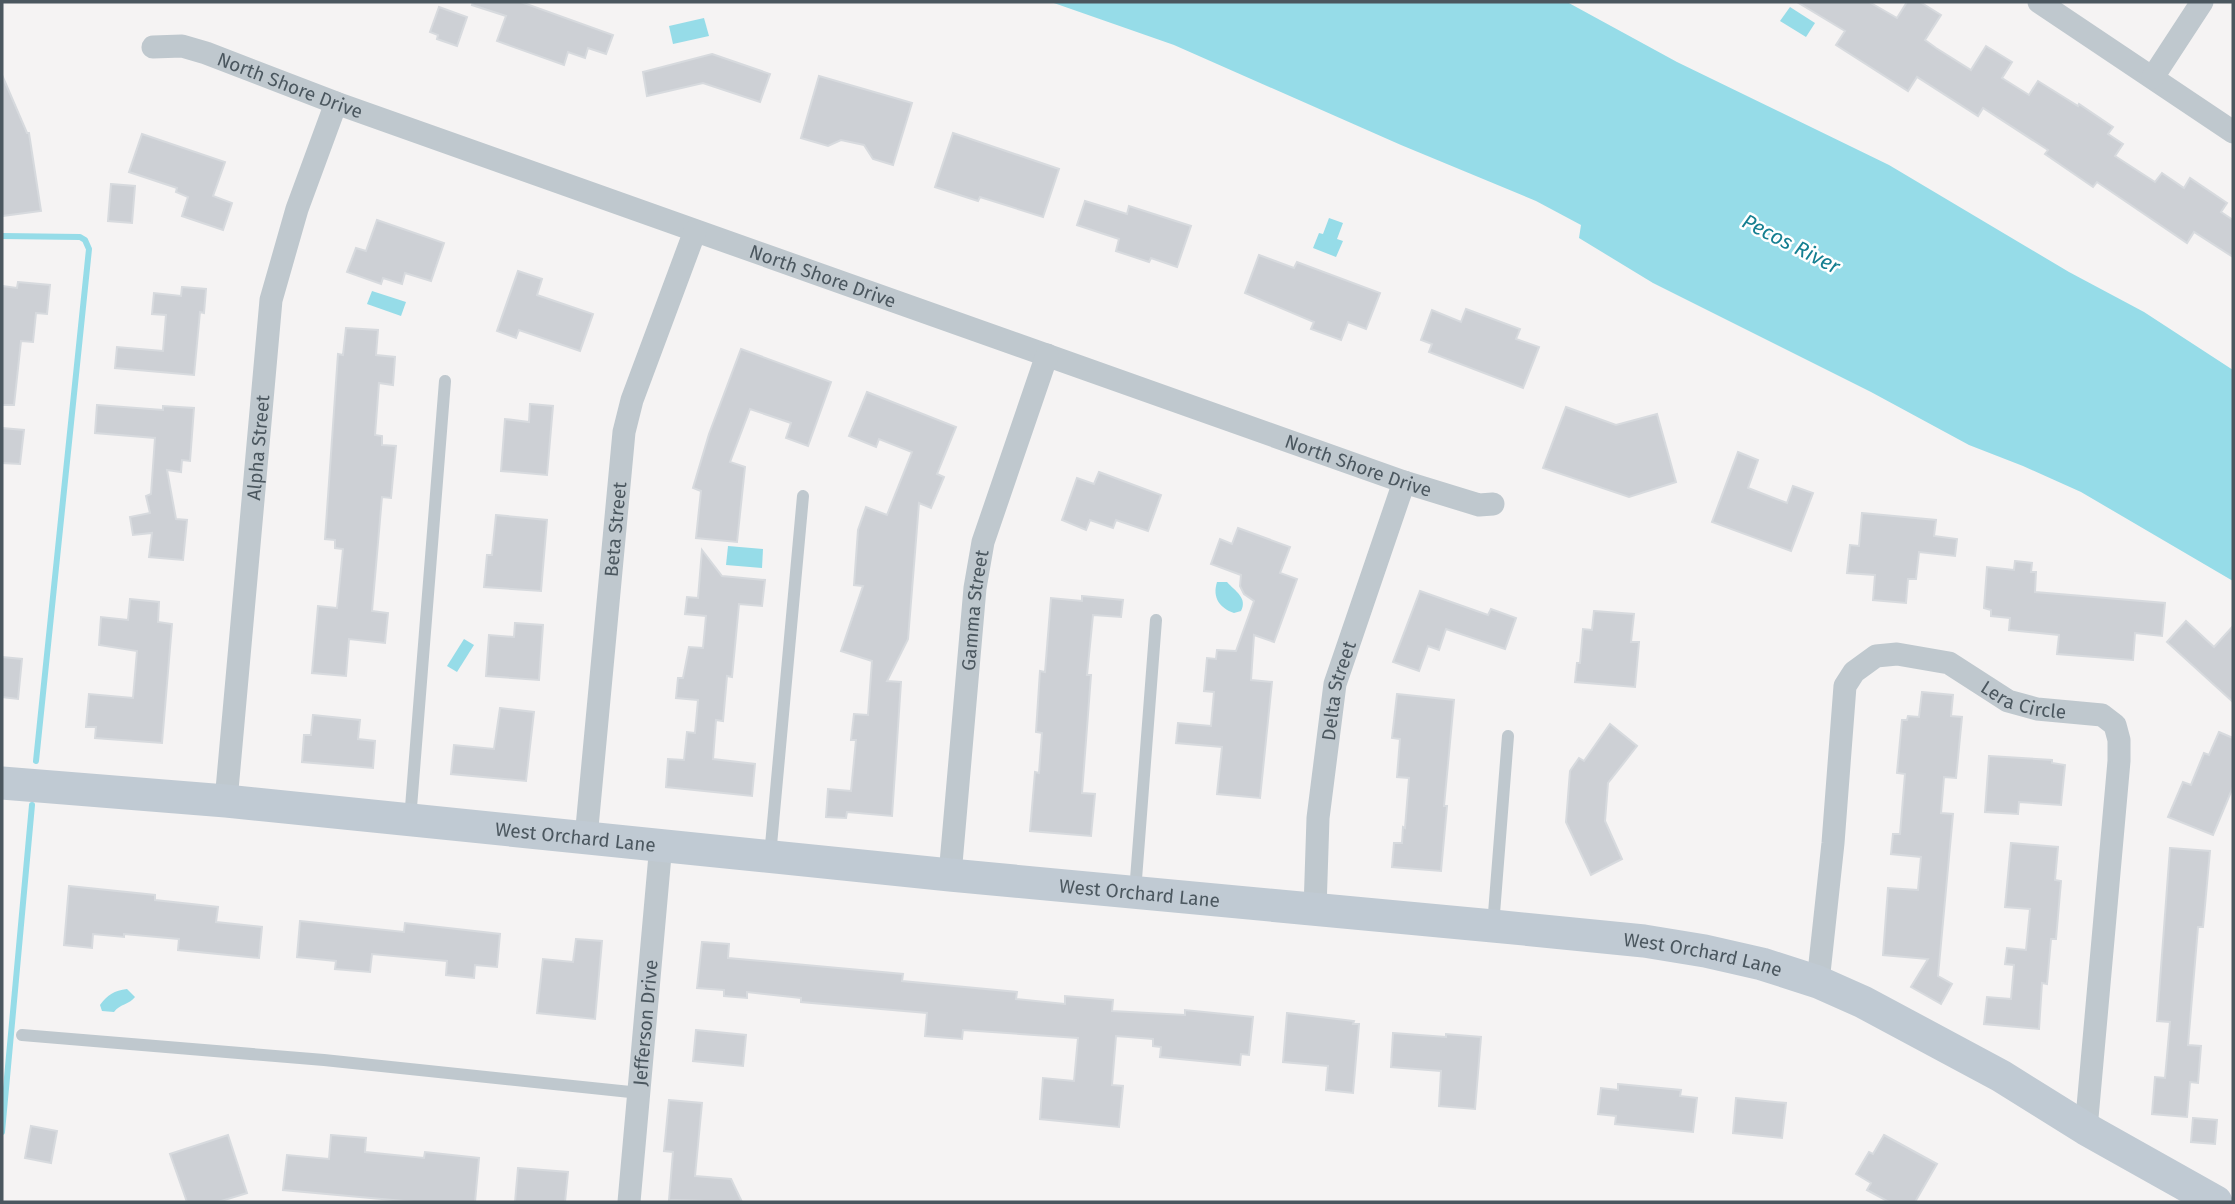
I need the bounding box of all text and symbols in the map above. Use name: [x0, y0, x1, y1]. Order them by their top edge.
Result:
street label: North Shore Drive: [214, 47, 366, 123]
water label: Pecos River: [1738, 208, 1845, 280]
street label: North Shore Drive: [747, 239, 899, 312]
street label: Alpha Street: [242, 394, 274, 501]
street label: North Shore Drive: [1282, 429, 1434, 501]
street label: Beta Street: [599, 481, 631, 578]
street label: Gamma Street: [956, 548, 993, 672]
street label: Delta Street: [1316, 638, 1360, 742]
street label: Lera Circle: [1977, 675, 2067, 723]
street label: West Orchard Lane: [494, 817, 657, 856]
street label: West Orchard Lane: [1058, 874, 1221, 912]
street label: West Orchard Lane: [1623, 928, 1785, 981]
street label: Jefferson Drive: [628, 958, 662, 1087]

